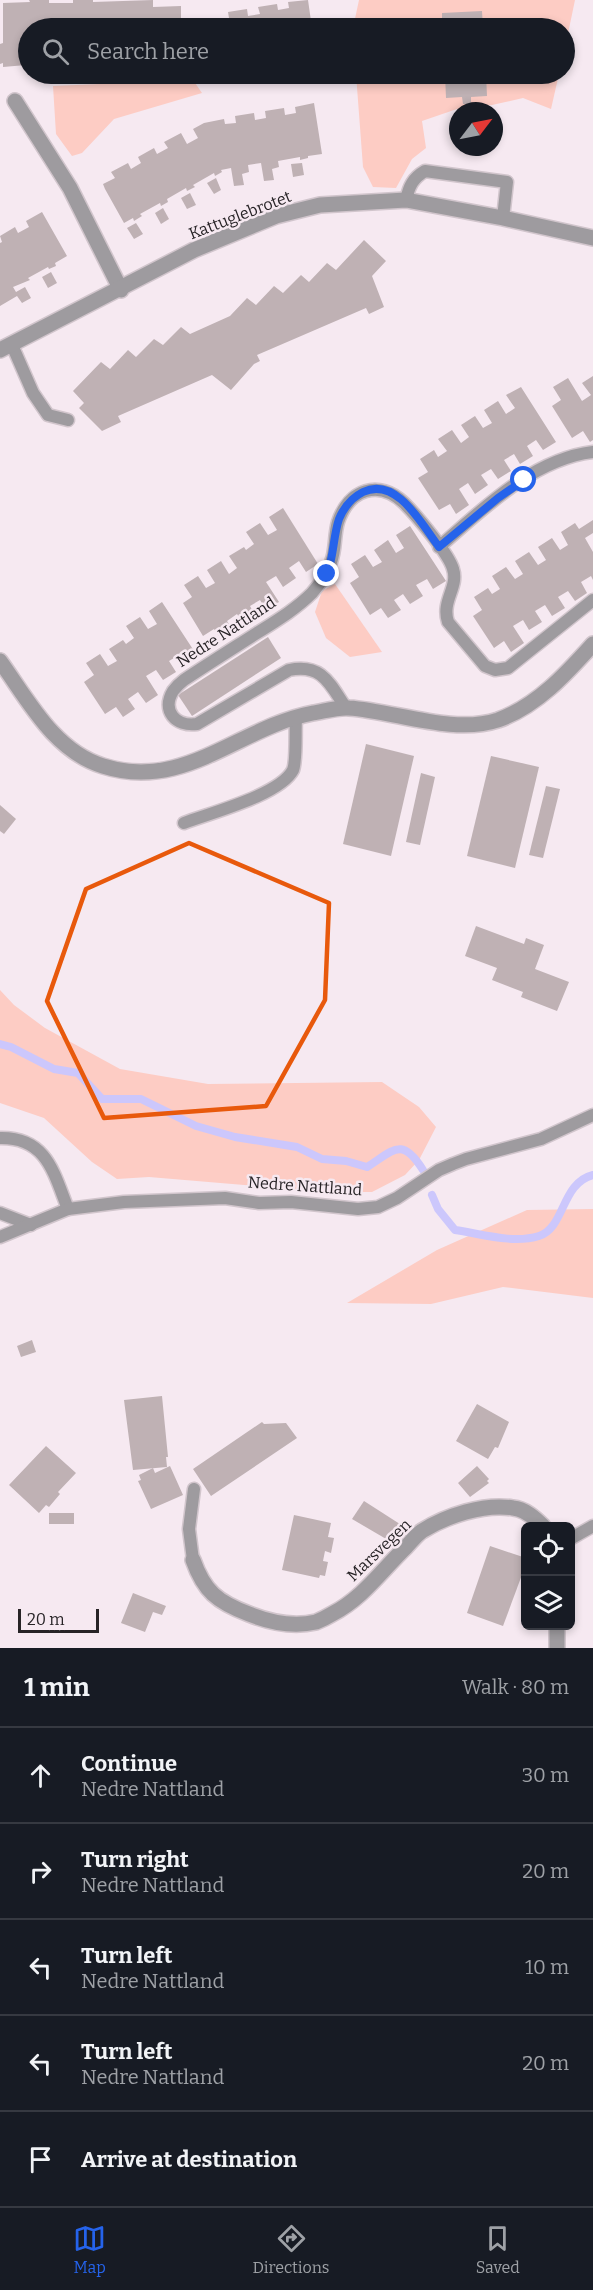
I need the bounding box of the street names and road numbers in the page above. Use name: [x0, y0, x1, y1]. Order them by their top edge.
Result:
street label: Kattuglebrotet: [186, 187, 294, 243]
street label: Nedre Nattland: [173, 593, 280, 671]
street label: Nedre Nattland: [247, 1173, 363, 1200]
street label: Marsvegen: [343, 1515, 415, 1585]

